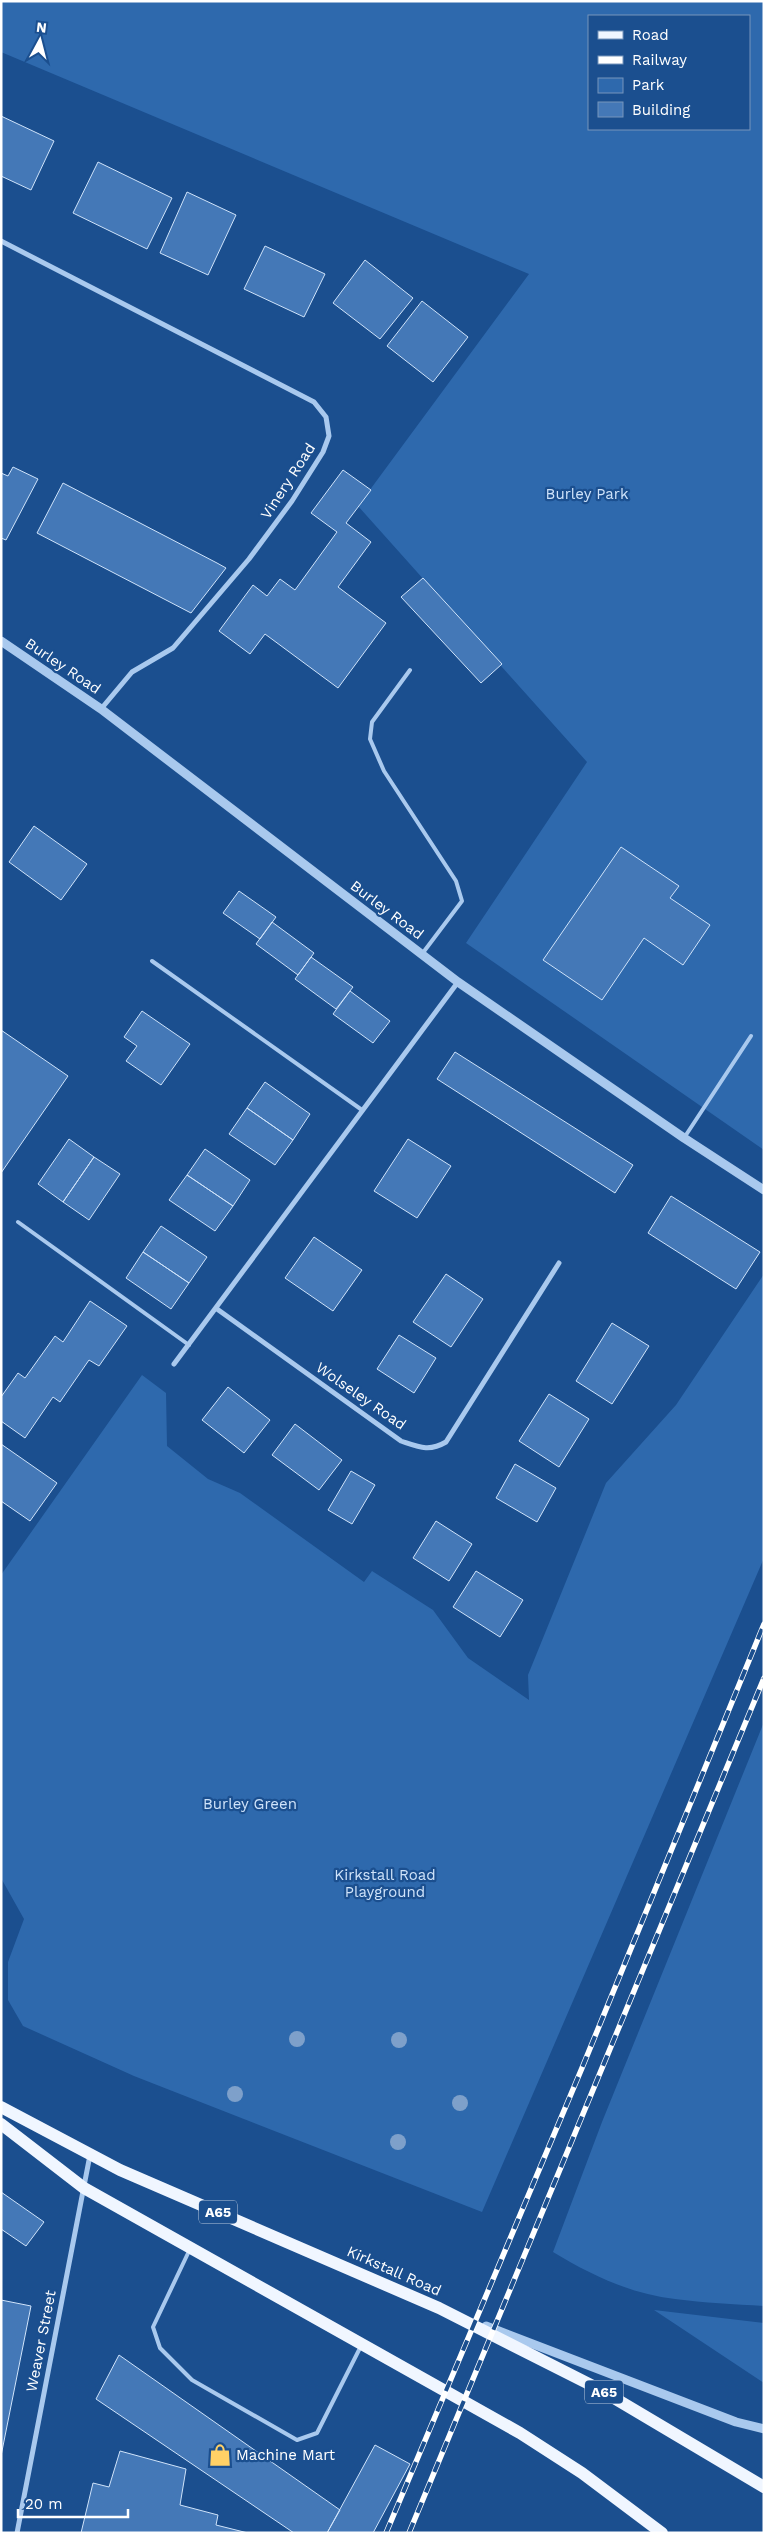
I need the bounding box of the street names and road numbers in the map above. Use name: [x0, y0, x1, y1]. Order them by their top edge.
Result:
street label: Vinery Road: [257, 440, 319, 522]
street label: Burley Road: [22, 634, 104, 698]
street label: Burley Road: [347, 877, 427, 943]
street label: Wolseley Road: [312, 1358, 410, 1434]
road number: A65: [199, 2200, 237, 2224]
street label: Kirkstall Road: [344, 2242, 444, 2300]
street label: Weaver Street: [22, 2288, 60, 2393]
road number: A65: [585, 2380, 623, 2404]

